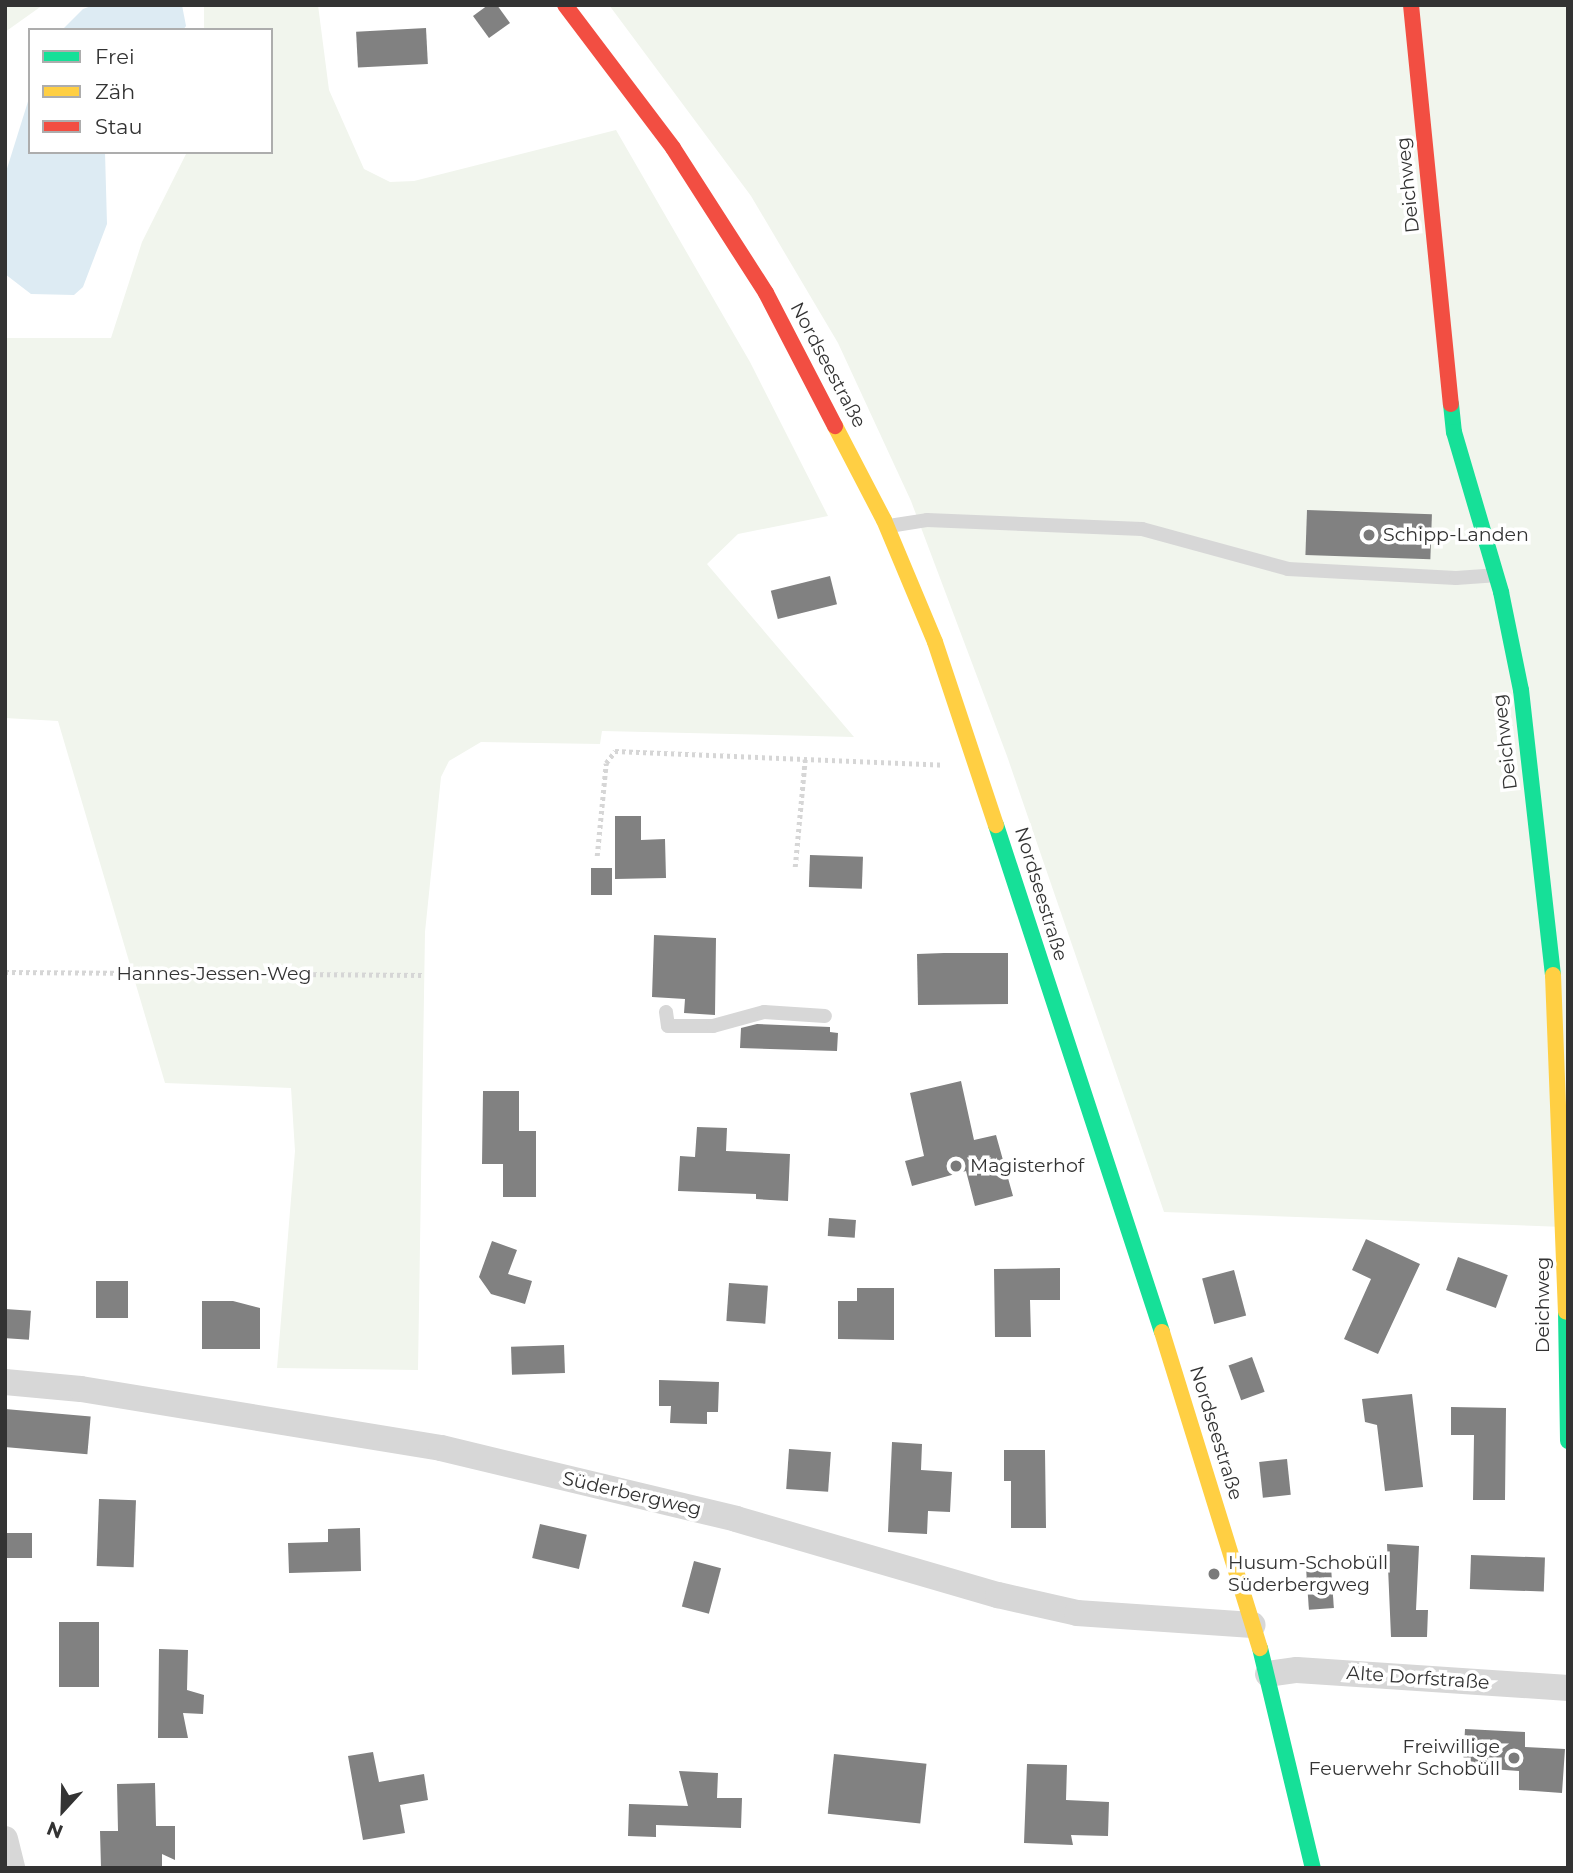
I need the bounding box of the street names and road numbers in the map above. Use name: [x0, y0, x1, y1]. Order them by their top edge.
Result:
street label: Deichweg: [1392, 136, 1424, 234]
street label: Nordseestraße: [785, 298, 871, 432]
street label: Deichweg: [1488, 693, 1522, 791]
street label: Nordseestraße: [1010, 824, 1072, 964]
street label: Hannes-Jessen-Weg: [116, 963, 312, 985]
street label: Deichweg: [1532, 1257, 1554, 1353]
street label: Nordseestraße: [1185, 1363, 1247, 1503]
street label: Süderbergweg: [560, 1467, 704, 1521]
street label: Alte Dorfstraße: [1346, 1662, 1490, 1694]

